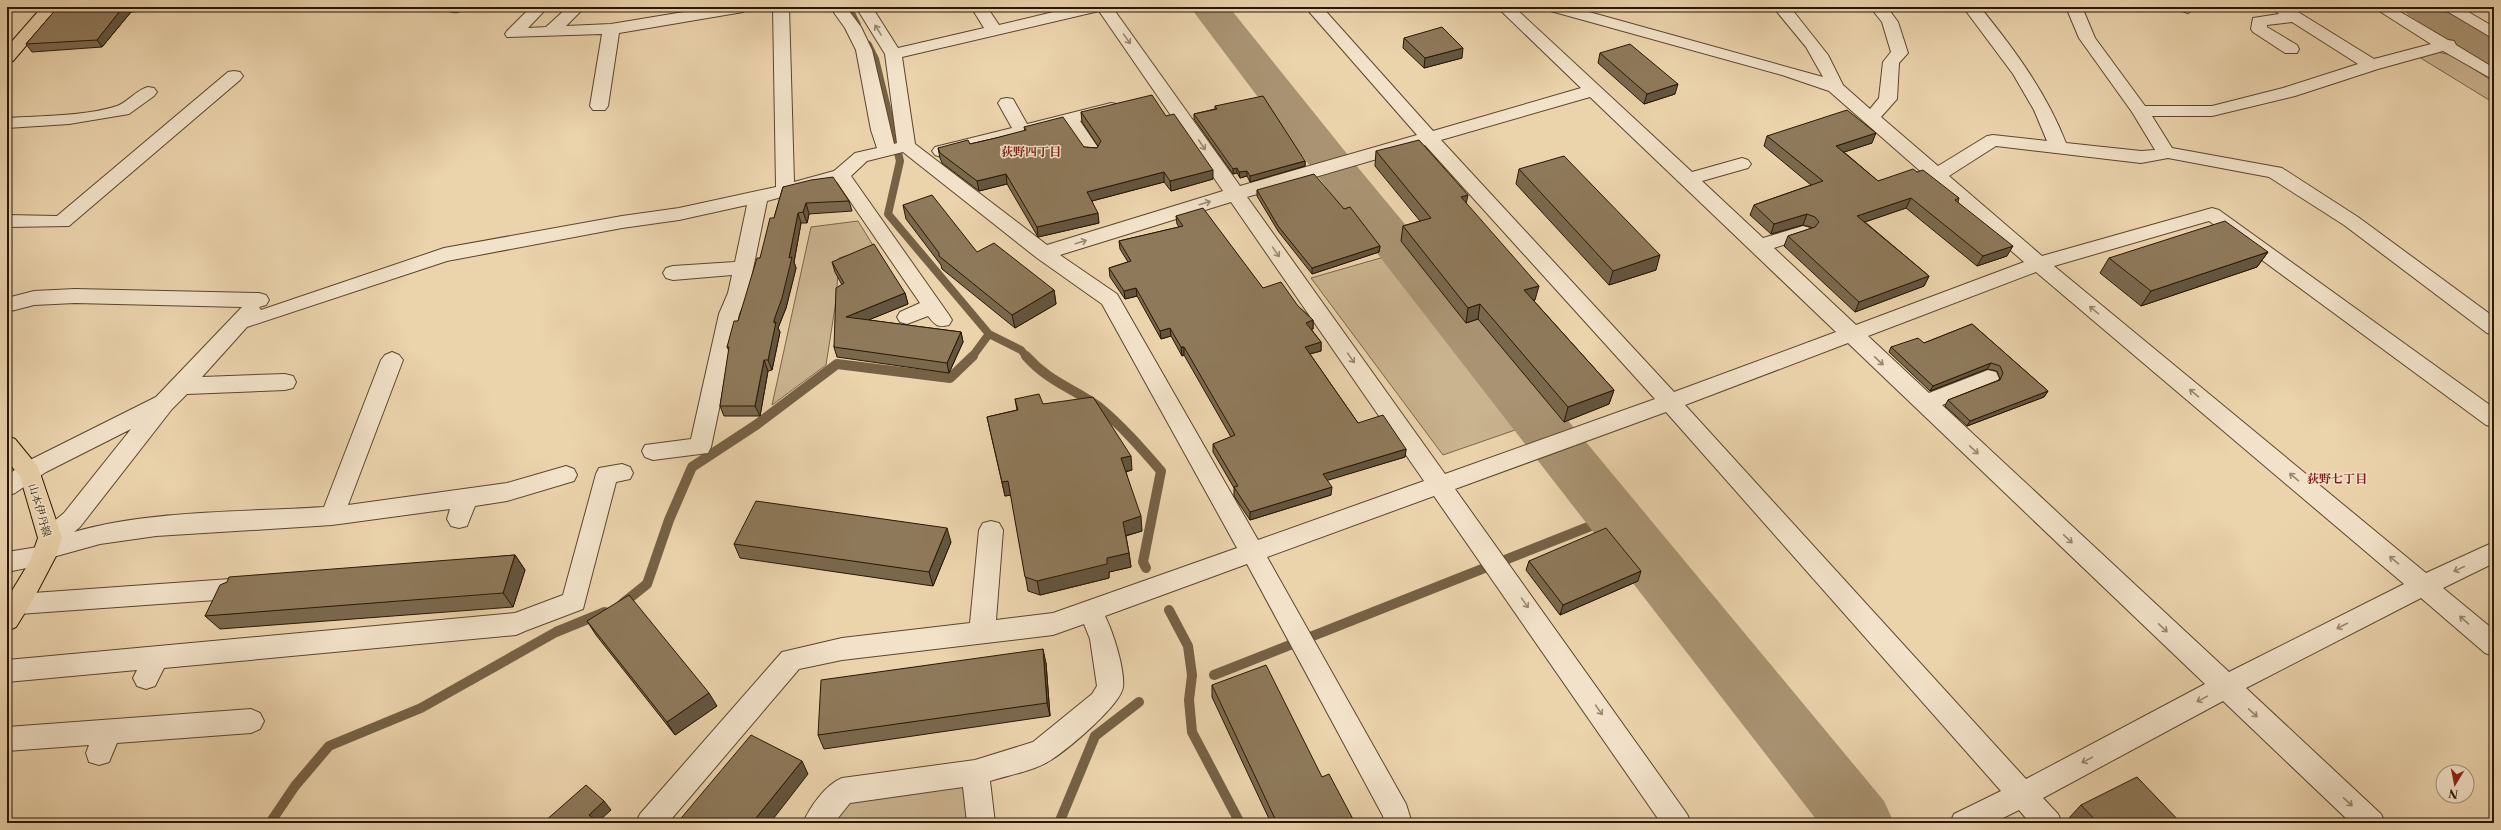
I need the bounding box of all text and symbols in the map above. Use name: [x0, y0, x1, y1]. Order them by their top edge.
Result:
one-way arrow: [874, 24, 882, 36]
one-way arrow: [1123, 33, 1131, 44]
one-way arrow: [1198, 139, 1206, 150]
district label: 荻野四丁目: [1001, 144, 1061, 159]
one-way arrow: [1199, 199, 1212, 206]
one-way arrow: [1075, 237, 1087, 245]
one-way arrow: [1272, 246, 1280, 257]
one-way arrow: [2089, 306, 2100, 315]
one-way arrow: [1347, 352, 1355, 363]
one-way arrow: [1874, 356, 1884, 365]
one-way arrow: [2189, 389, 2199, 398]
one-way arrow: [1969, 445, 1979, 454]
district label: 荻野七丁目: [2307, 471, 2367, 486]
one-way arrow: [2289, 472, 2299, 481]
street label: 山本伊丹線: [26, 482, 54, 538]
one-way arrow: [2063, 534, 2073, 544]
one-way arrow: [2388, 556, 2399, 565]
one-way arrow: [2453, 566, 2465, 573]
one-way arrow: [1521, 597, 1529, 608]
one-way arrow: [2459, 615, 2470, 624]
one-way arrow: [2158, 623, 2168, 633]
one-way arrow: [2337, 623, 2349, 631]
one-way arrow: [2196, 695, 2208, 703]
one-way arrow: [1595, 704, 1603, 715]
one-way arrow: [2248, 708, 2258, 718]
one-way arrow: [2081, 757, 2093, 765]
north arrow: [2435, 764, 2475, 804]
text: N: [2447, 786, 2459, 802]
one-way arrow: [2343, 797, 2353, 806]

